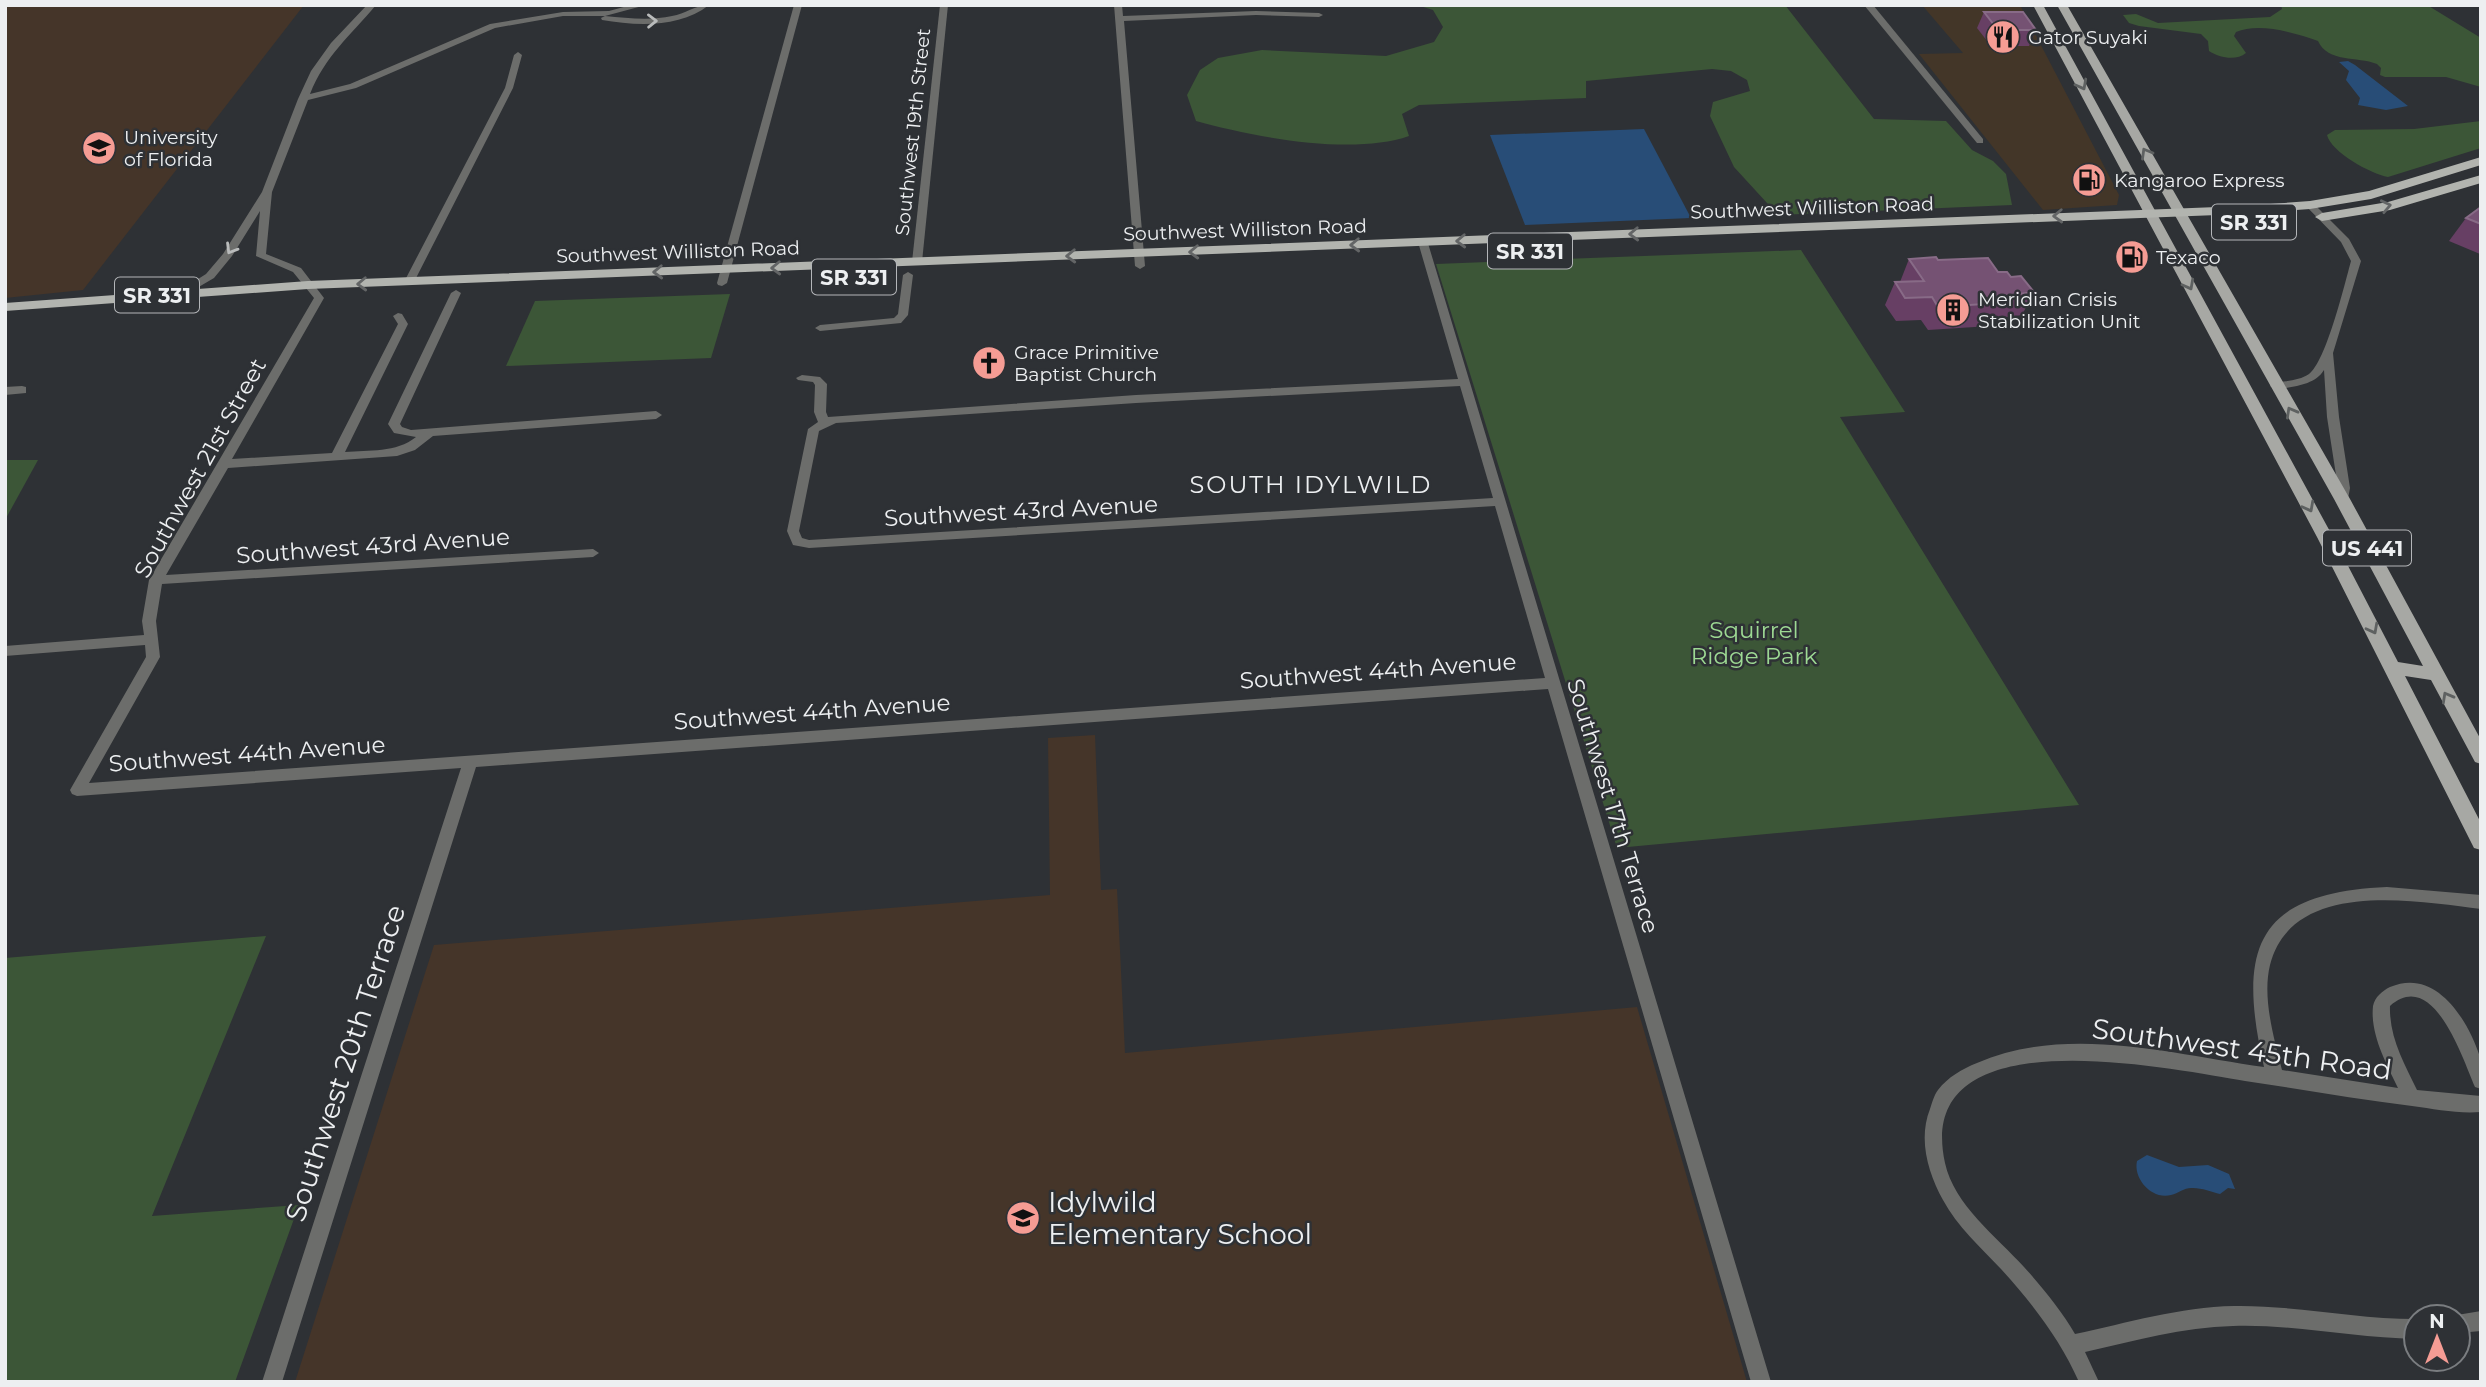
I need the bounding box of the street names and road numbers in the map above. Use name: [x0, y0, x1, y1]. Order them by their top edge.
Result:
street label: Southwest 19th Street: [891, 27, 935, 237]
street label: Southwest Williston Road: [1690, 192, 1934, 224]
road number: SR 331: [2212, 204, 2296, 240]
street label: Southwest Williston Road: [1123, 214, 1367, 246]
road number: SR 331: [1488, 233, 1572, 268]
street label: Southwest Williston Road: [556, 236, 800, 268]
road number: SR 331: [812, 260, 896, 294]
road number: SR 331: [115, 278, 199, 312]
street label: Southwest 21st Street: [128, 353, 272, 583]
street label: Southwest 43rd Avenue: [883, 490, 1159, 532]
street label: Southwest 43rd Avenue: [235, 522, 511, 570]
road number: US 441: [2323, 530, 2411, 566]
street label: Southwest 44th Avenue: [1239, 647, 1517, 695]
street label: Southwest 17th Terrace: [1561, 675, 1665, 937]
street label: Southwest 44th Avenue: [673, 688, 951, 736]
street label: Southwest 44th Avenue: [108, 730, 386, 778]
street label: Southwest 20th Terrace: [278, 900, 412, 1226]
street label: Southwest 45th Road: [2090, 1011, 2394, 1087]

